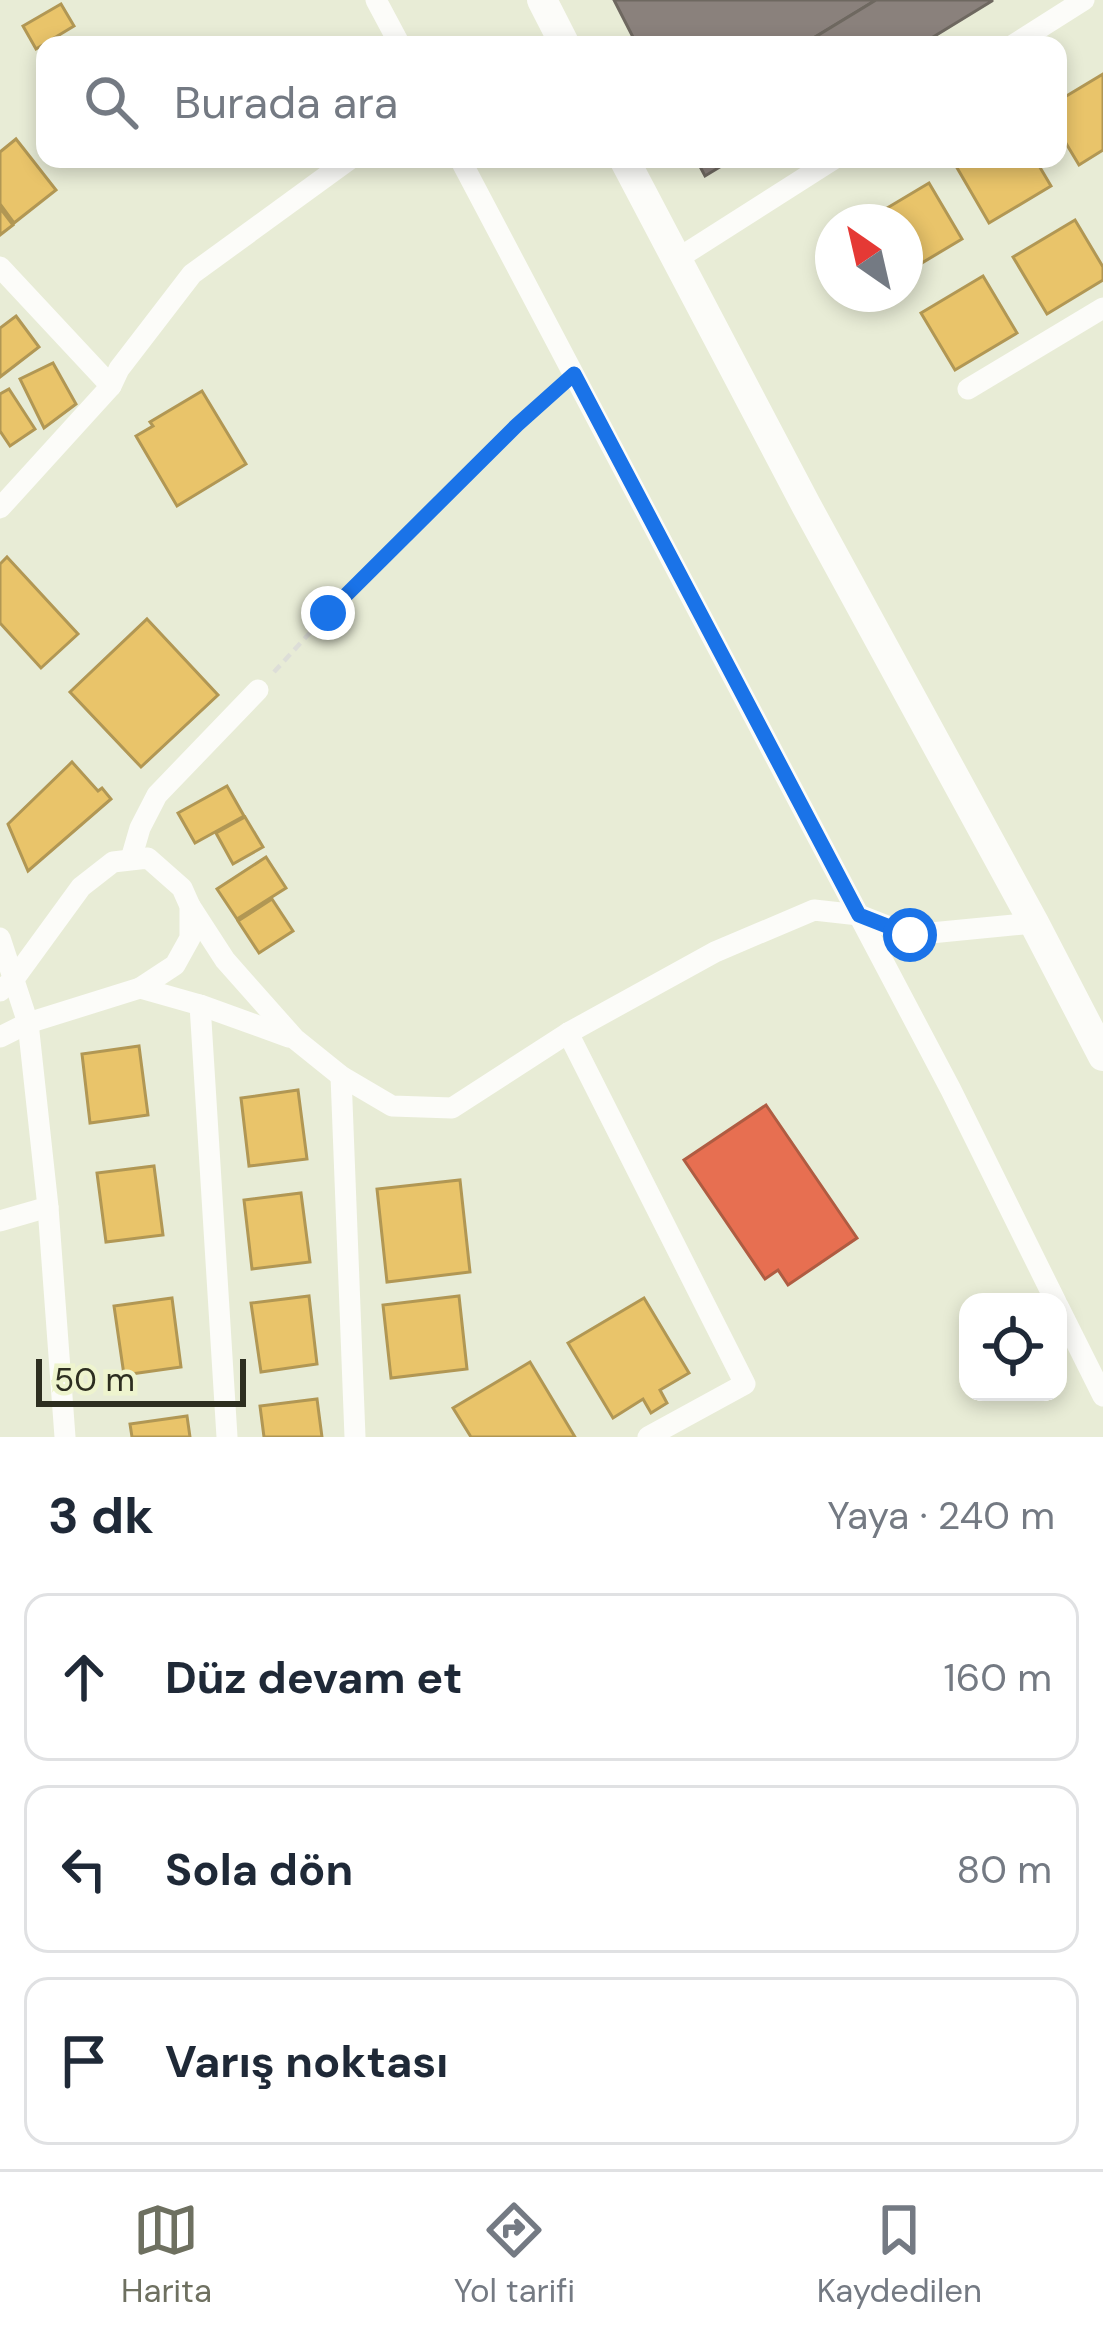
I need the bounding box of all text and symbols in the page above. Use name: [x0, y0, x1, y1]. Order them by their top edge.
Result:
search box: [36, 36, 1067, 168]
icon: search: [78, 69, 144, 135]
text: Burada ara: [174, 73, 398, 132]
north arrow: [815, 204, 923, 312]
route end: [301, 586, 355, 640]
route start: [883, 908, 937, 962]
map controls: [959, 1293, 1067, 1401]
button: locate: [959, 1293, 1067, 1401]
scale bar: [36, 1353, 246, 1406]
text: 50 m: [54, 1358, 135, 1401]
text: 3 dk: [48, 1482, 154, 1549]
text: Yaya · 240 m: [827, 1490, 1055, 1541]
icon: ahead: [51, 1644, 117, 1710]
text: Düz devam et: [165, 1648, 462, 1707]
text: 160 m: [944, 1652, 1052, 1703]
icon: left: [51, 1836, 117, 1902]
text: Sola dön: [165, 1840, 353, 1899]
text: 80 m: [956, 1844, 1052, 1895]
icon: arrive: [51, 2028, 117, 2094]
text: Varış noktası: [165, 2032, 448, 2091]
tab: Harita: [121, 2197, 212, 2312]
tab: Yol tarifi: [454, 2197, 575, 2312]
tab: Kaydedilen: [817, 2197, 982, 2312]

